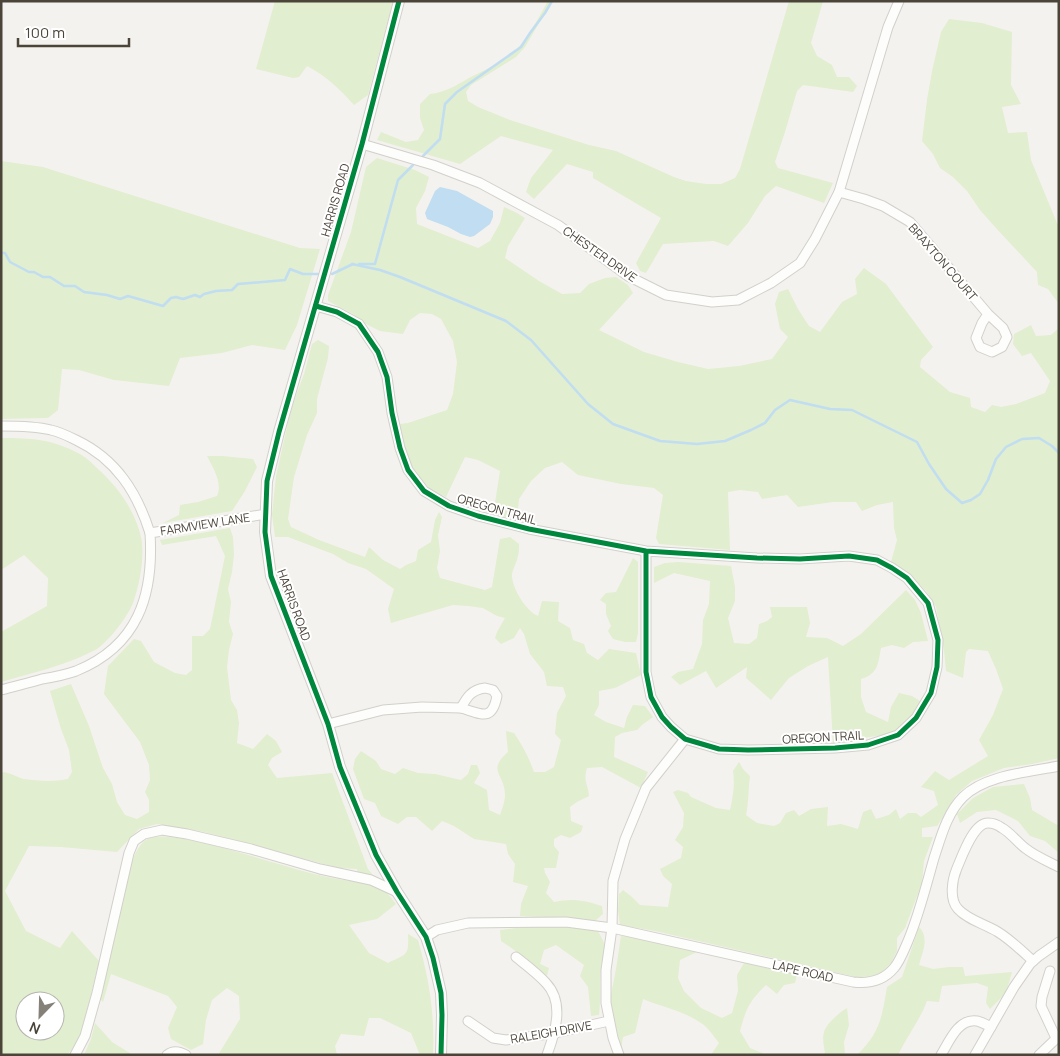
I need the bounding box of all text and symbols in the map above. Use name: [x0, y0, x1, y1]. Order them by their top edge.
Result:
scale bar: [18, 15, 129, 47]
text: 100 m: [25, 22, 65, 43]
street label: HARRIS ROAD: [316, 162, 354, 238]
street label: BRAXTON COURT: [905, 220, 982, 305]
street label: CHESTER DRIVE: [559, 222, 641, 286]
street label: OREGON TRAIL: [455, 490, 539, 528]
street label: FARMVIEW LANE: [159, 509, 251, 539]
street label: HARRIS ROAD: [273, 567, 315, 643]
street label: OREGON TRAIL: [782, 726, 864, 748]
street label: LAPE ROAD: [771, 956, 835, 986]
north arrow: [15, 991, 65, 1041]
street label: RALEIGH DRIVE: [509, 1016, 593, 1048]
text: N: [26, 1018, 43, 1039]

